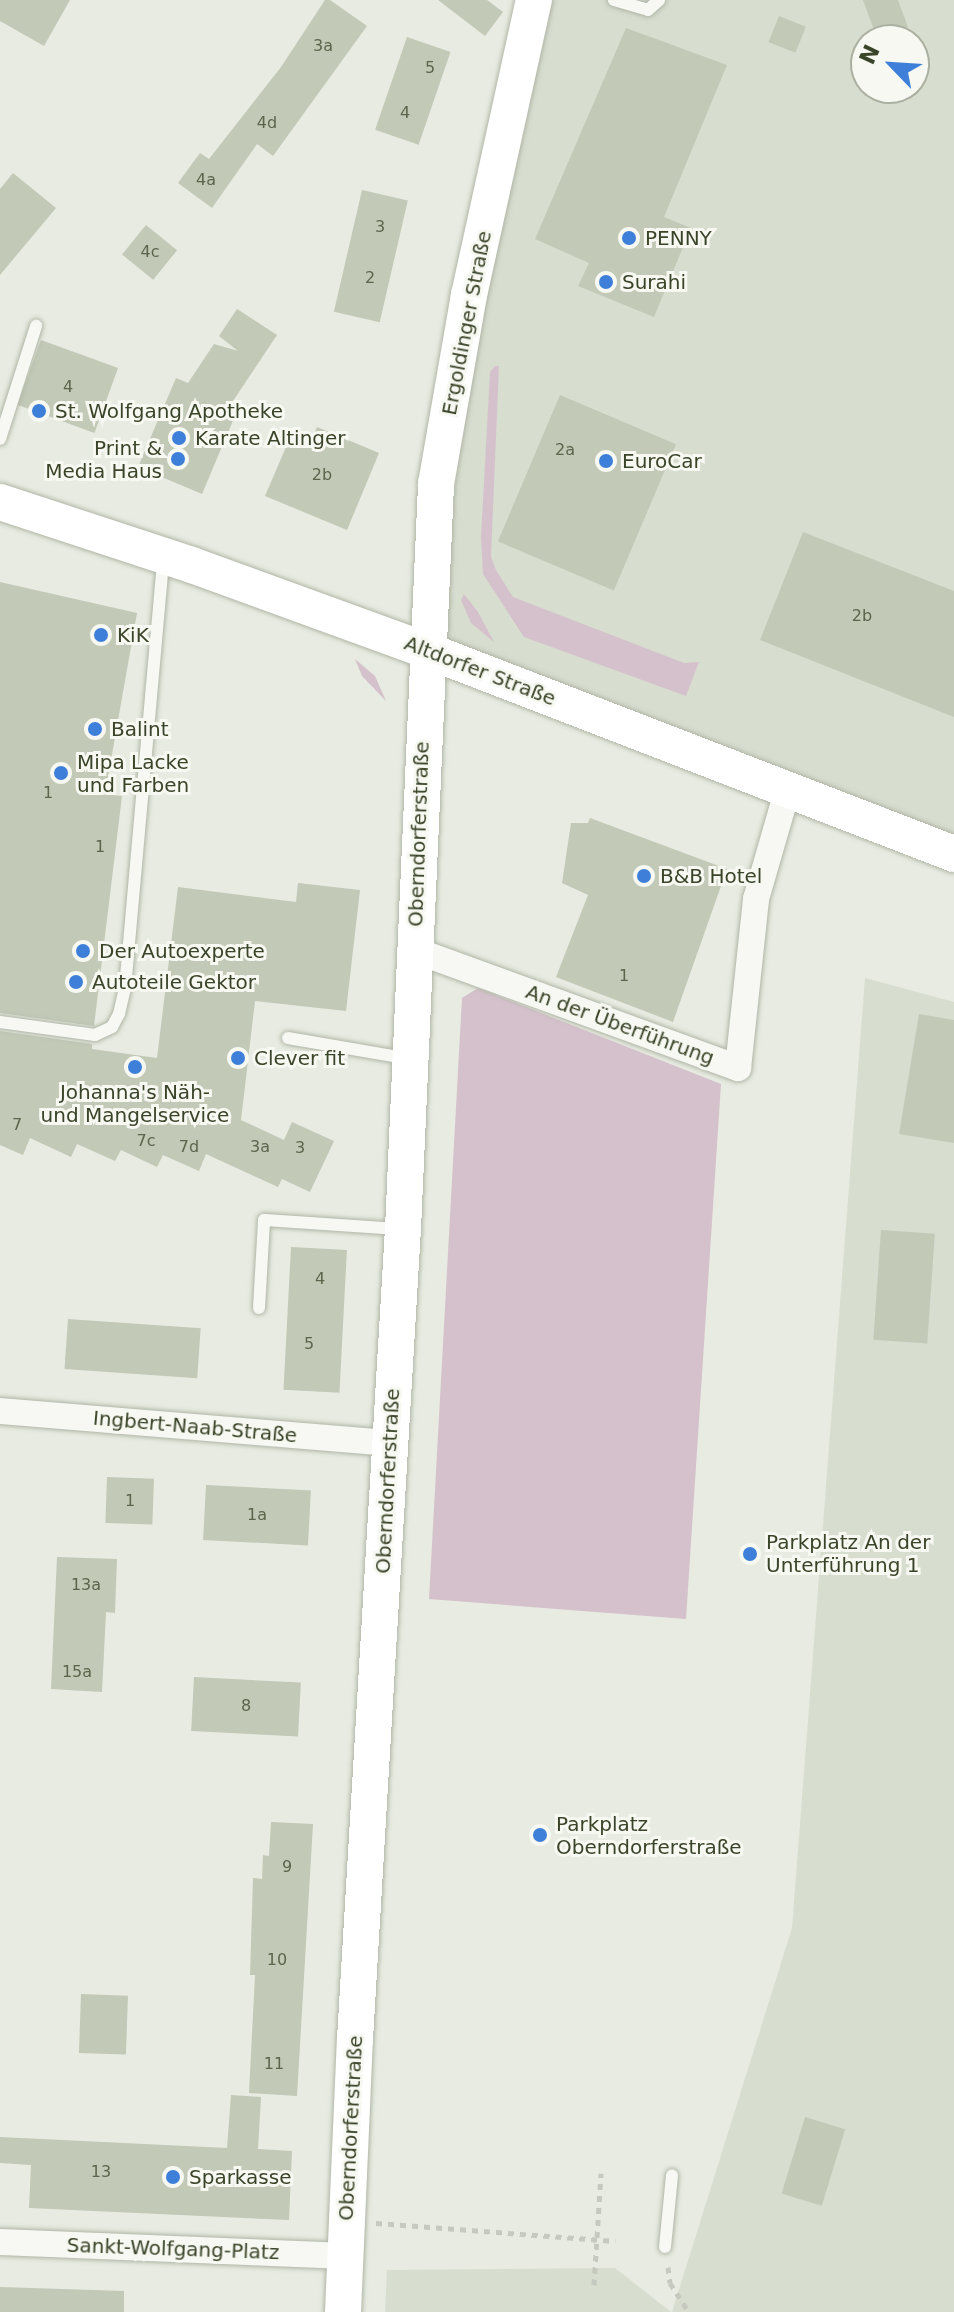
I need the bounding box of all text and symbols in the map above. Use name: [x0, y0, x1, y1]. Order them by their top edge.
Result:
north arrow: [850, 24, 930, 104]
house number: 3a: [313, 36, 333, 56]
text: N: [854, 41, 885, 68]
house number: 5: [425, 58, 435, 78]
house number: 4: [400, 103, 410, 123]
house number: 4d: [257, 113, 277, 133]
house number: 4a: [196, 170, 216, 190]
house number: 3: [375, 217, 385, 237]
place label: PENNY: [645, 226, 712, 250]
street label: Ergoldinger Straße: [437, 229, 497, 417]
marker: PENNY: [620, 229, 638, 247]
house number: 4c: [141, 242, 159, 262]
house number: 2: [365, 268, 375, 288]
place label: Surahi: [622, 270, 686, 294]
marker: Surahi: [597, 273, 615, 291]
house number: 4: [63, 377, 73, 397]
place label: St. Wolfgang Apotheke: [55, 399, 283, 423]
marker: St. Wolfgang Apotheke: [30, 402, 48, 420]
place label: Karate Altinger: [195, 426, 346, 450]
marker: Karate Altinger: [170, 429, 188, 447]
place label: Print & Media Haus: [45, 436, 162, 483]
house number: 2a: [555, 440, 575, 460]
place label: EuroCar: [622, 449, 702, 473]
marker: Print & Media Haus: [169, 450, 187, 468]
marker: EuroCar: [597, 452, 615, 470]
house number: 2b: [312, 465, 332, 485]
house number: 2b: [852, 606, 872, 626]
place label: KiK: [117, 623, 149, 647]
marker: KiK: [92, 626, 110, 644]
street label: Altdorfer Straße: [401, 631, 559, 711]
place label: Balint: [111, 717, 169, 741]
marker: Balint: [86, 720, 104, 738]
street label: Oberndorferstraße: [404, 741, 434, 927]
place label: Mipa Lacke und Farben: [77, 750, 189, 797]
marker: Mipa Lacke und Farben: [52, 764, 70, 782]
house number: 1: [43, 783, 53, 803]
house number: 1: [95, 837, 105, 857]
place label: B&B Hotel: [660, 864, 762, 888]
marker: B&B Hotel: [635, 867, 653, 885]
place label: Der Autoexperte: [99, 939, 265, 963]
marker: Der Autoexperte: [74, 942, 92, 960]
house number: 1: [619, 966, 629, 986]
place label: Autoteile Gektor: [92, 970, 256, 994]
marker: Autoteile Gektor: [67, 973, 85, 991]
street label: An der Überführung: [522, 980, 718, 1070]
place label: Clever fit: [254, 1046, 345, 1070]
marker: Clever fit: [229, 1049, 247, 1067]
marker: Johanna's Näh- und Mangelservice: [126, 1058, 144, 1076]
place label: Johanna's Näh- und Mangelservice: [41, 1080, 229, 1127]
house number: 7: [12, 1115, 22, 1135]
house number: 7c: [137, 1131, 155, 1151]
house number: 7d: [179, 1137, 199, 1157]
house number: 3a: [250, 1137, 270, 1157]
house number: 3: [295, 1138, 305, 1158]
house number: 4: [315, 1269, 325, 1289]
house number: 5: [304, 1334, 314, 1354]
street label: Oberndorferstraße: [371, 1388, 405, 1574]
street label: Ingbert-Naab-Straße: [92, 1406, 298, 1448]
house number: 1: [125, 1491, 135, 1511]
house number: 1a: [247, 1505, 267, 1525]
place label: Parkplatz An der Unterführung 1: [766, 1530, 930, 1577]
marker: Parkplatz An der Unterführung 1: [741, 1545, 759, 1563]
house number: 13a: [71, 1575, 101, 1595]
house number: 15a: [62, 1662, 92, 1682]
house number: 8: [241, 1696, 251, 1716]
place label: Parkplatz Oberndorferstraße: [556, 1812, 742, 1859]
marker: Parkplatz Oberndorferstraße: [531, 1826, 549, 1844]
house number: 9: [282, 1857, 292, 1877]
house number: 10: [267, 1950, 287, 1970]
street label: Oberndorferstraße: [334, 2035, 368, 2221]
house number: 11: [264, 2054, 284, 2074]
house number: 13: [91, 2162, 111, 2182]
place label: Sparkasse: [189, 2165, 292, 2189]
marker: Sparkasse: [164, 2168, 182, 2186]
street label: Sankt-Wolfgang-Platz: [66, 2233, 280, 2265]

